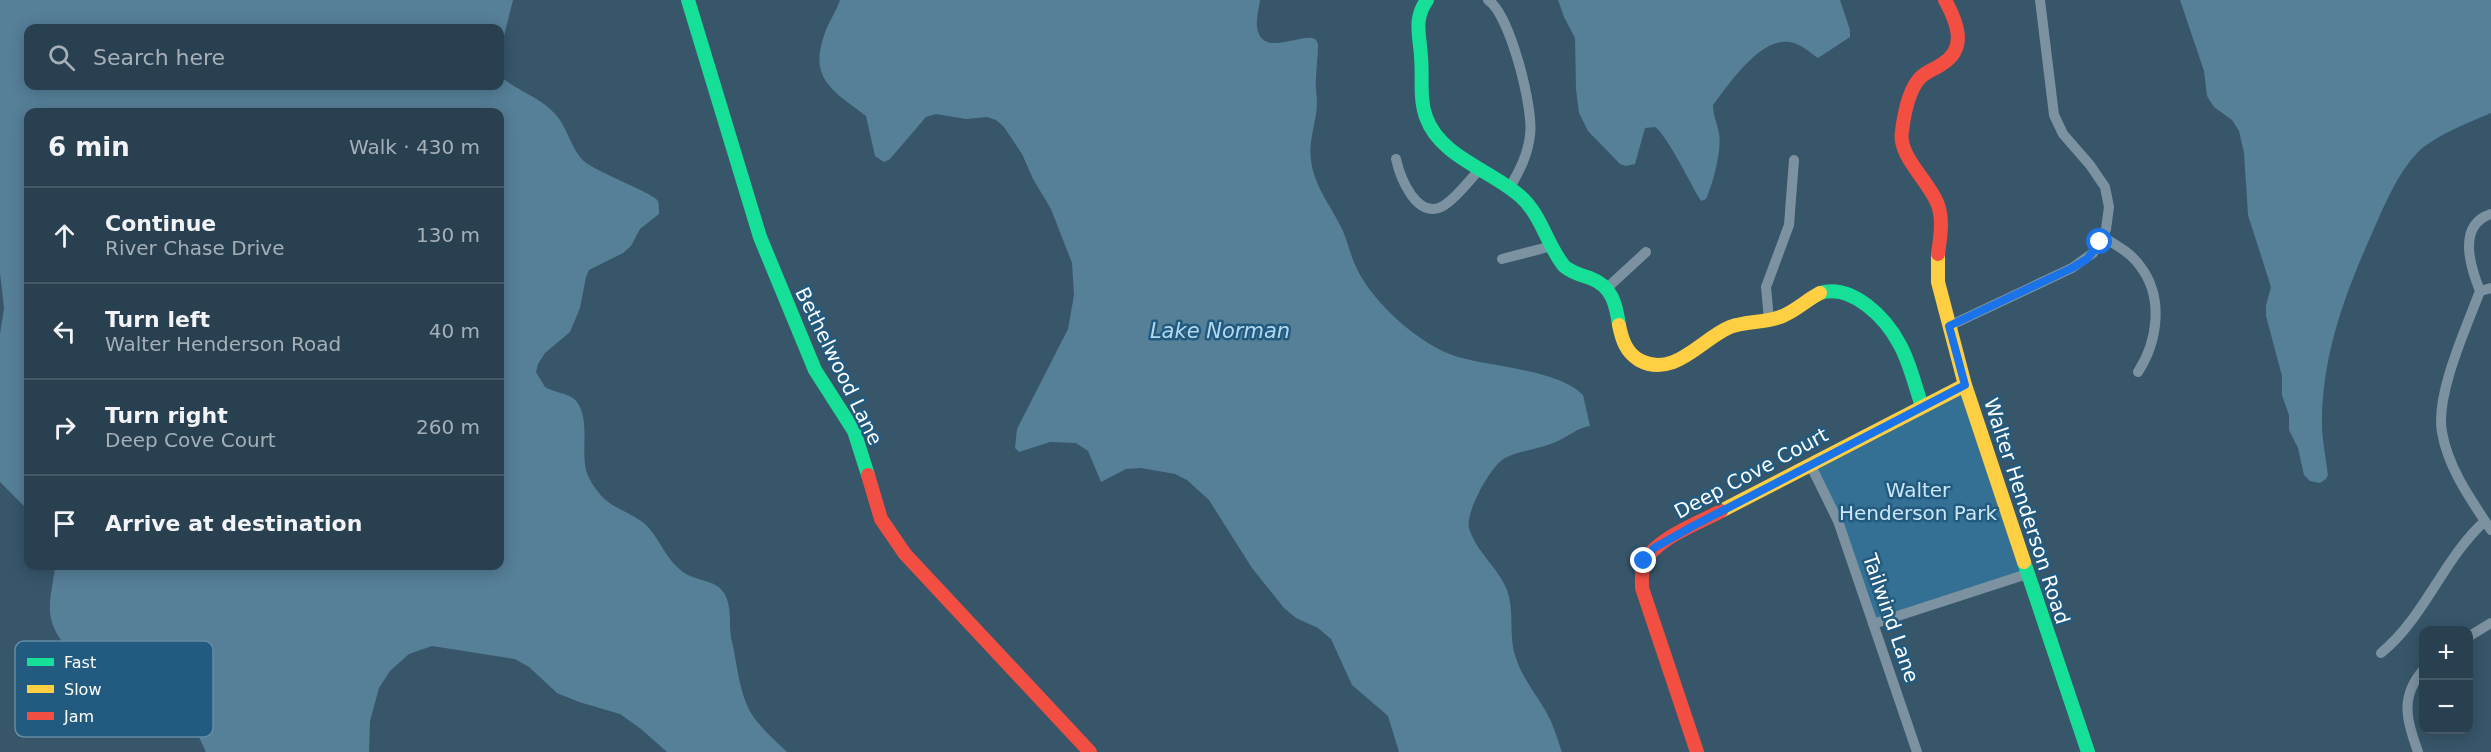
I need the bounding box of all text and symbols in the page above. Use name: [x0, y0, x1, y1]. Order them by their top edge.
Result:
search box: [24, 24, 504, 90]
icon: search: [45, 41, 78, 74]
text: Search here: [93, 45, 225, 70]
text: 6 min: [48, 132, 130, 162]
text: Walk · 430 m: [349, 135, 480, 159]
text: Continue: [105, 211, 216, 236]
icon: ahead: [48, 219, 81, 252]
text: 130 m: [416, 223, 480, 247]
route start: [2086, 228, 2112, 254]
text: River Chase Drive: [105, 236, 284, 260]
street label: Bethelwood Lane: [790, 283, 888, 449]
text: Turn left: [105, 307, 210, 332]
icon: left: [48, 315, 81, 348]
text: 40 m: [429, 319, 480, 343]
water label: Lake Norman: [1150, 319, 1290, 343]
text: Walter Henderson Road: [105, 332, 341, 356]
street label: Walter Henderson Road: [1979, 395, 2075, 627]
text: Turn right: [105, 403, 228, 428]
icon: right: [48, 411, 81, 444]
text: 260 m: [416, 415, 480, 439]
street label: Deep Cove Court: [1670, 422, 1832, 524]
text: Deep Cove Court: [105, 428, 276, 452]
park label: Walter Henderson Park: [1839, 478, 1997, 525]
icon: arrive: [48, 507, 81, 540]
text: Arrive at destination: [105, 511, 362, 536]
route end: [1630, 547, 1656, 573]
street label: Tailwind Lane: [1857, 550, 1924, 685]
map controls: [2419, 626, 2473, 734]
button: +: [2419, 626, 2473, 680]
legend: [15, 641, 213, 737]
text: Fast: [64, 653, 96, 672]
text: Slow: [64, 680, 101, 699]
button: −: [2419, 680, 2473, 734]
text: Jam: [63, 707, 94, 726]

